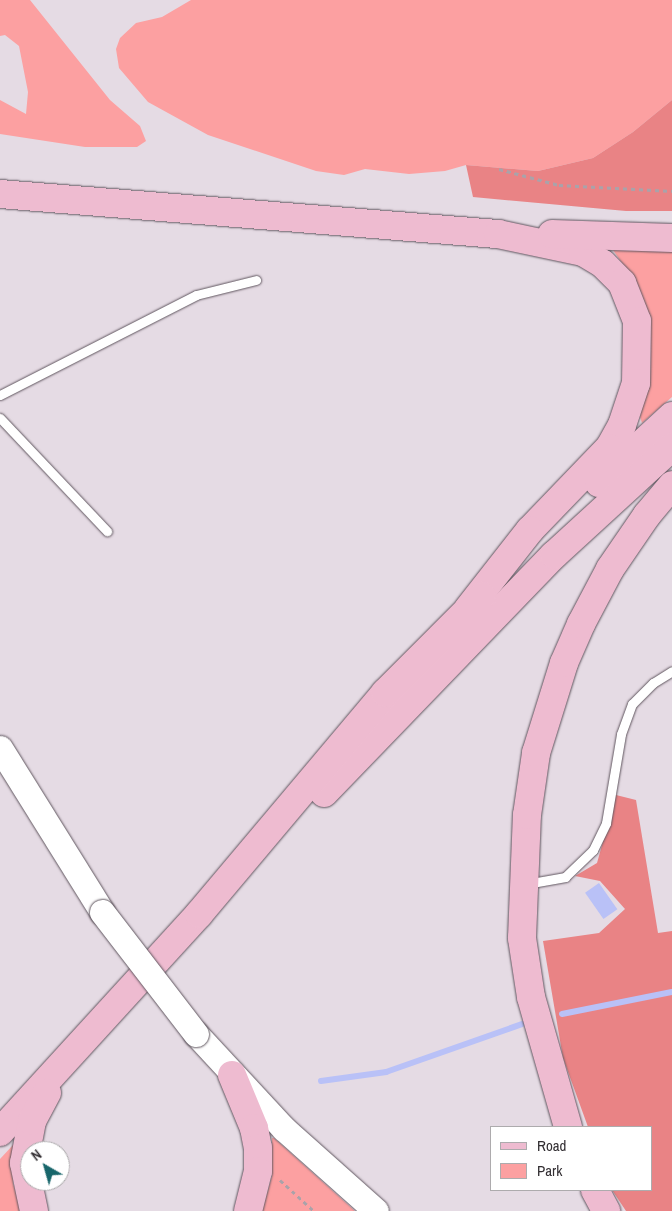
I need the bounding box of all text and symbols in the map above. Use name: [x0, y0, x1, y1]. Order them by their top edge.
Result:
legend: [490, 1126, 652, 1191]
text: Road: [537, 1135, 566, 1156]
north arrow: [20, 1141, 70, 1191]
text: N: [28, 1145, 45, 1165]
text: Park: [537, 1160, 562, 1181]

